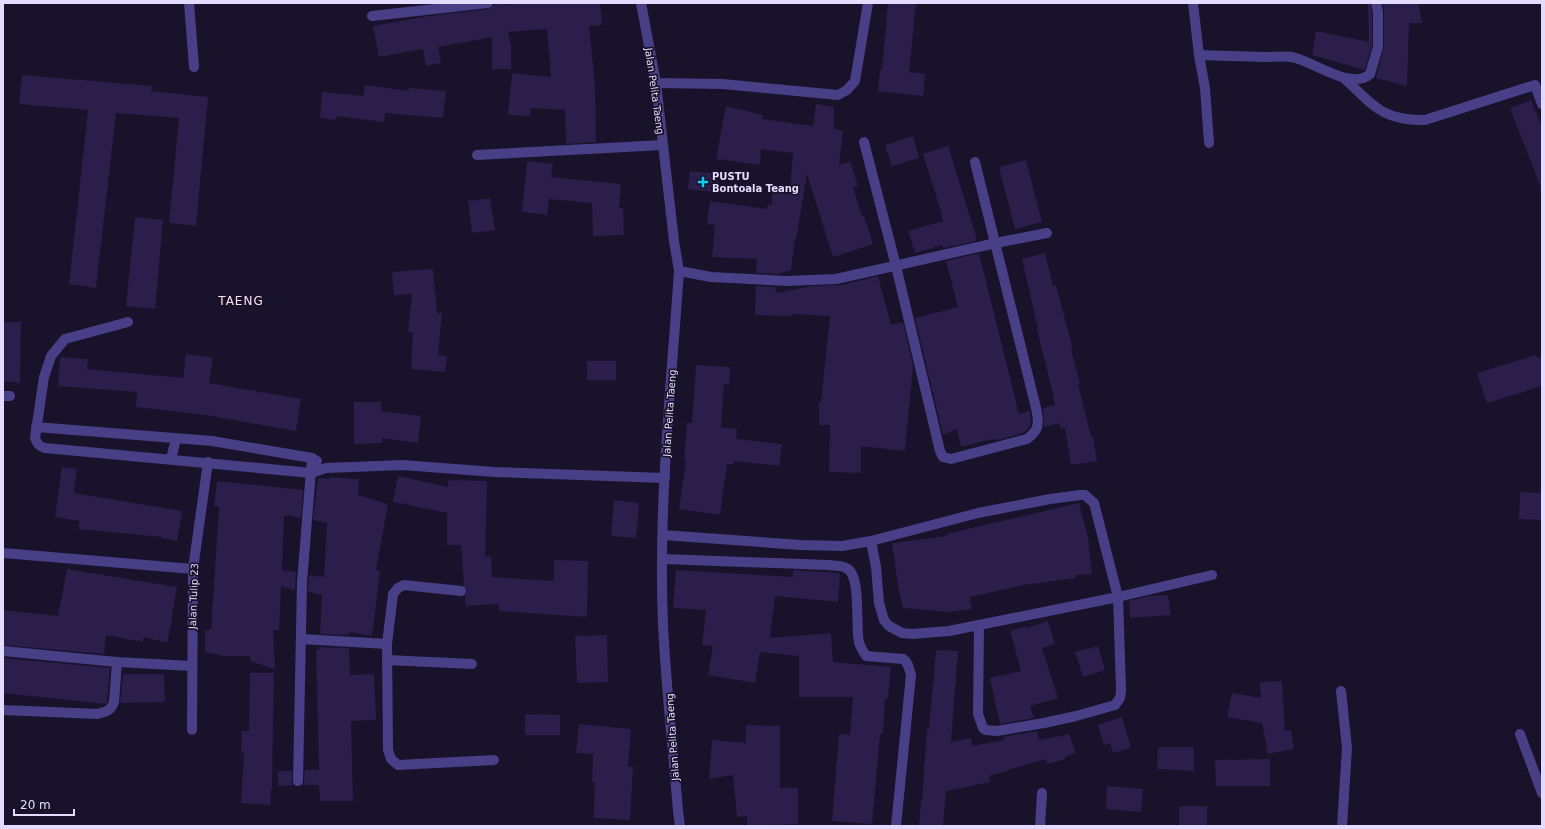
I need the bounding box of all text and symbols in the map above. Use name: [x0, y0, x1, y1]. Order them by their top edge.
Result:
street label: Jalan Pelita Taeng: [643, 46, 666, 135]
place label: PUSTU Bontoala Teang: [712, 171, 799, 194]
marker: PUSTU Bontoala Teang: [697, 176, 709, 188]
district label: TAENG: [217, 294, 264, 308]
street label: Jalan Pelita Taeng: [661, 369, 678, 458]
street label: Jalan Tulip 23: [187, 563, 200, 630]
street label: Jalan Pelita Taeng: [664, 693, 681, 782]
scale bar: [14, 791, 74, 817]
text: 20 m: [20, 798, 51, 812]

